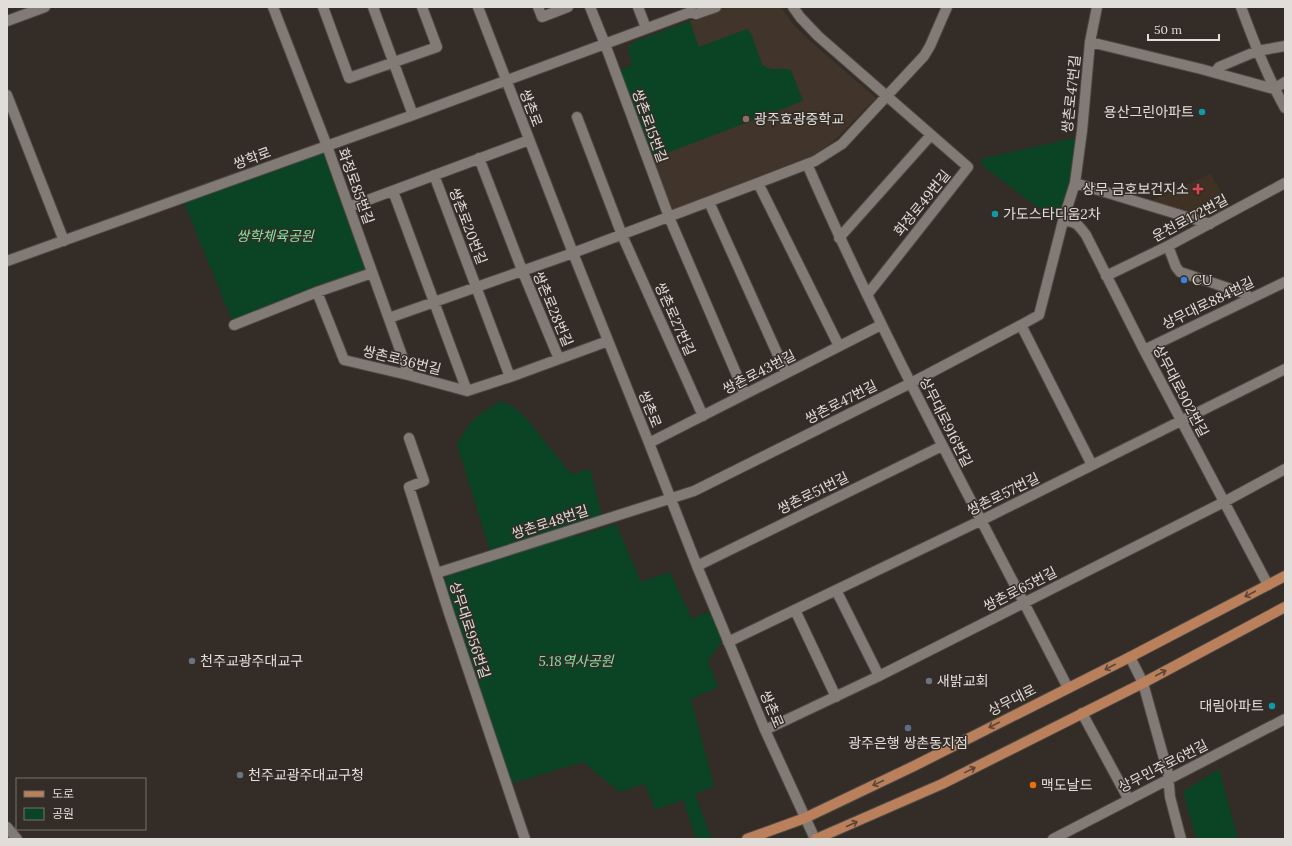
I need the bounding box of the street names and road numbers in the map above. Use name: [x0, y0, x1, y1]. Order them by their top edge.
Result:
street label: 쌍촌로47번길: [1058, 54, 1084, 134]
street label: 쌍촌로: [516, 87, 546, 129]
street label: 쌍촌로15번길: [628, 87, 672, 165]
street label: 쌍학로: [231, 143, 273, 173]
street label: 화정로85번길: [334, 145, 378, 227]
street label: 화정로49번길: [890, 166, 954, 240]
street label: 쌍촌로20번길: [445, 185, 491, 267]
street label: 운천로172번길: [1149, 190, 1231, 246]
street label: 쌍촌로28번길: [529, 269, 577, 349]
street label: 상무대로884번길: [1159, 273, 1257, 333]
street label: 쌍촌로27번길: [651, 280, 699, 358]
street label: 쌍촌로36번길: [361, 342, 443, 378]
street label: 상무대로902번길: [1149, 342, 1213, 440]
street label: 쌍촌로43번길: [719, 346, 799, 398]
street label: 상무대로916번길: [916, 374, 976, 470]
street label: 쌍촌로47번길: [802, 376, 880, 428]
street label: 쌍촌로: [634, 388, 666, 430]
street label: 쌍촌로51번길: [774, 468, 852, 518]
street label: 쌍촌로57번길: [964, 469, 1042, 519]
street label: 쌍촌로48번길: [509, 501, 591, 543]
street label: 쌍촌로65번길: [980, 563, 1060, 615]
street label: 상무대로956번길: [446, 579, 494, 681]
street label: 상무대로: [985, 680, 1039, 720]
street label: 쌍촌로: [756, 688, 788, 730]
street label: 상무민주로6번길: [1115, 736, 1211, 796]

